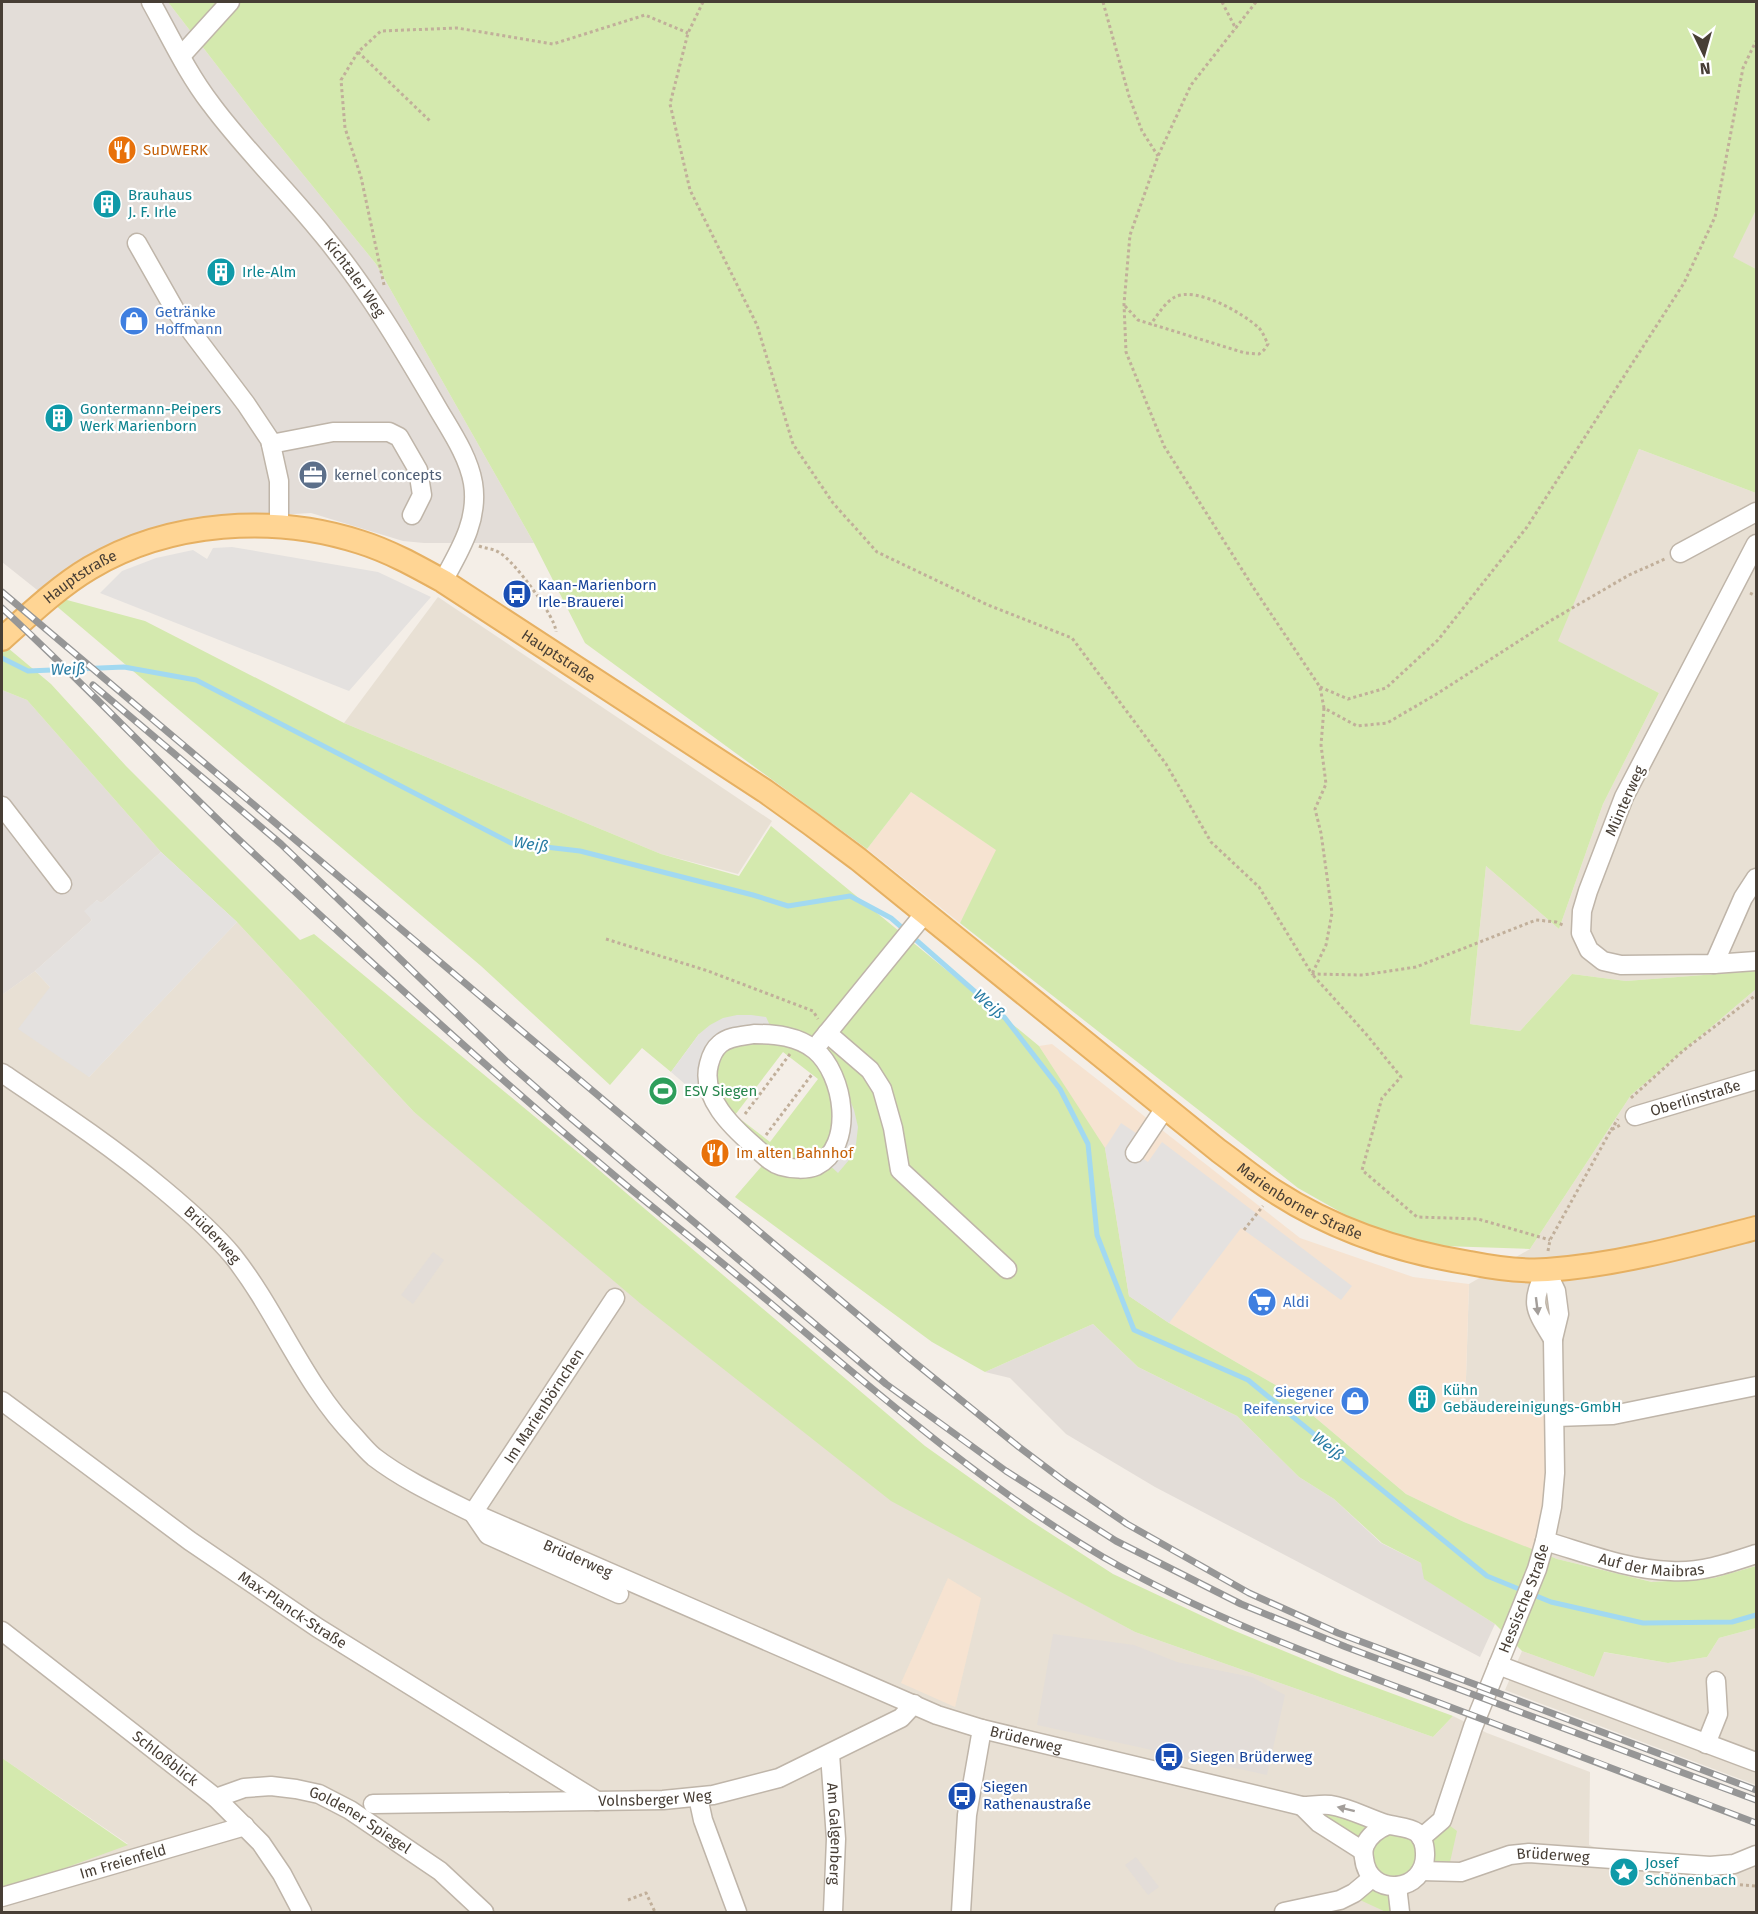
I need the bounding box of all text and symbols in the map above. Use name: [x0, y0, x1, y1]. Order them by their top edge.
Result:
north arrow: [1674, 24, 1734, 84]
text: N: [1699, 59, 1711, 78]
restaurant icon: SuDWERK: [106, 134, 138, 166]
place label: SuDWERK: [143, 141, 208, 159]
place label: Brauhaus J. F. Irle: [128, 186, 192, 221]
building icon: Brauhaus J. F. Irle: [91, 188, 123, 220]
street label: Kichtaler Weg: [320, 235, 389, 321]
building icon: Irle-Alm: [205, 256, 237, 288]
place label: Irle-Alm: [242, 263, 296, 281]
place label: Getränke Hoffmann: [155, 303, 223, 338]
shop icon: Getränke Hoffmann: [118, 305, 150, 337]
place label: Gontermann-Peipers Werk Marienborn: [80, 400, 221, 435]
building icon: Gontermann-Peipers Werk Marienborn: [43, 402, 75, 434]
office icon: kernel concepts: [297, 459, 329, 491]
place label: kernel concepts: [334, 466, 442, 484]
street label: Hauptstraße: [39, 546, 119, 608]
place label: Kaan-Marienborn Irle-Brauerei: [538, 576, 657, 611]
bus stop icon: Kaan-Marienborn Irle-Brauerei: [501, 578, 533, 610]
street label: Hauptstraße: [518, 626, 599, 687]
water label: Weiß: [50, 659, 86, 679]
street label: Münterweg: [1602, 763, 1649, 839]
water label: Weiß: [512, 832, 550, 856]
water label: Weiß: [970, 985, 1008, 1023]
sports icon: ESV Siegen: [647, 1075, 679, 1107]
street label: Oberlinstraße: [1648, 1076, 1743, 1120]
place label: ESV Siegen: [684, 1082, 757, 1100]
restaurant icon: Im alten Bahnhof: [699, 1137, 731, 1169]
place label: Im alten Bahnhof: [736, 1144, 854, 1162]
street label: Marienborner Straße: [1234, 1159, 1365, 1244]
street label: Brüderweg: [180, 1202, 245, 1267]
supermarket icon: Aldi: [1246, 1286, 1278, 1318]
place label: Aldi: [1283, 1293, 1309, 1311]
one-way arrow: [1532, 1296, 1542, 1315]
street label: Im Marienbörnchen: [500, 1345, 588, 1467]
place label: Kühn Gebäudereinigungs-GmbH: [1443, 1381, 1621, 1416]
place label: Siegener Reifenservice: [1243, 1383, 1334, 1418]
building icon: Kühn Gebäudereinigungs-GmbH: [1406, 1383, 1438, 1415]
shop icon: Siegener Reifenservice: [1339, 1385, 1371, 1417]
water label: Weiß: [1308, 1428, 1348, 1464]
street label: Brüderweg: [541, 1536, 615, 1582]
street label: Hessische Straße: [1495, 1542, 1553, 1656]
street label: Auf der Maibras: [1597, 1549, 1706, 1580]
street label: Max-Planck-Straße: [235, 1567, 350, 1653]
street label: Brüderweg: [988, 1722, 1064, 1757]
street label: Schloßblick: [129, 1727, 202, 1790]
bus stop icon: Siegen Brüderweg: [1153, 1741, 1185, 1773]
place label: Siegen Brüderweg: [1190, 1748, 1313, 1766]
place label: Siegen Rathenaustraße: [983, 1778, 1091, 1813]
bus stop icon: Siegen Rathenaustraße: [946, 1780, 978, 1812]
street label: Am Galgenberg: [823, 1782, 845, 1886]
street label: Goldener Spiegel: [308, 1783, 415, 1858]
street label: Volnsberger Weg: [598, 1786, 713, 1810]
one-way arrow: [1337, 1804, 1356, 1814]
street label: Im Freienfeld: [78, 1841, 168, 1883]
street label: Brüderweg: [1515, 1844, 1590, 1866]
place label: Josef Schönenbach: [1645, 1854, 1737, 1889]
place icon: Josef Schönenbach: [1608, 1856, 1640, 1888]

